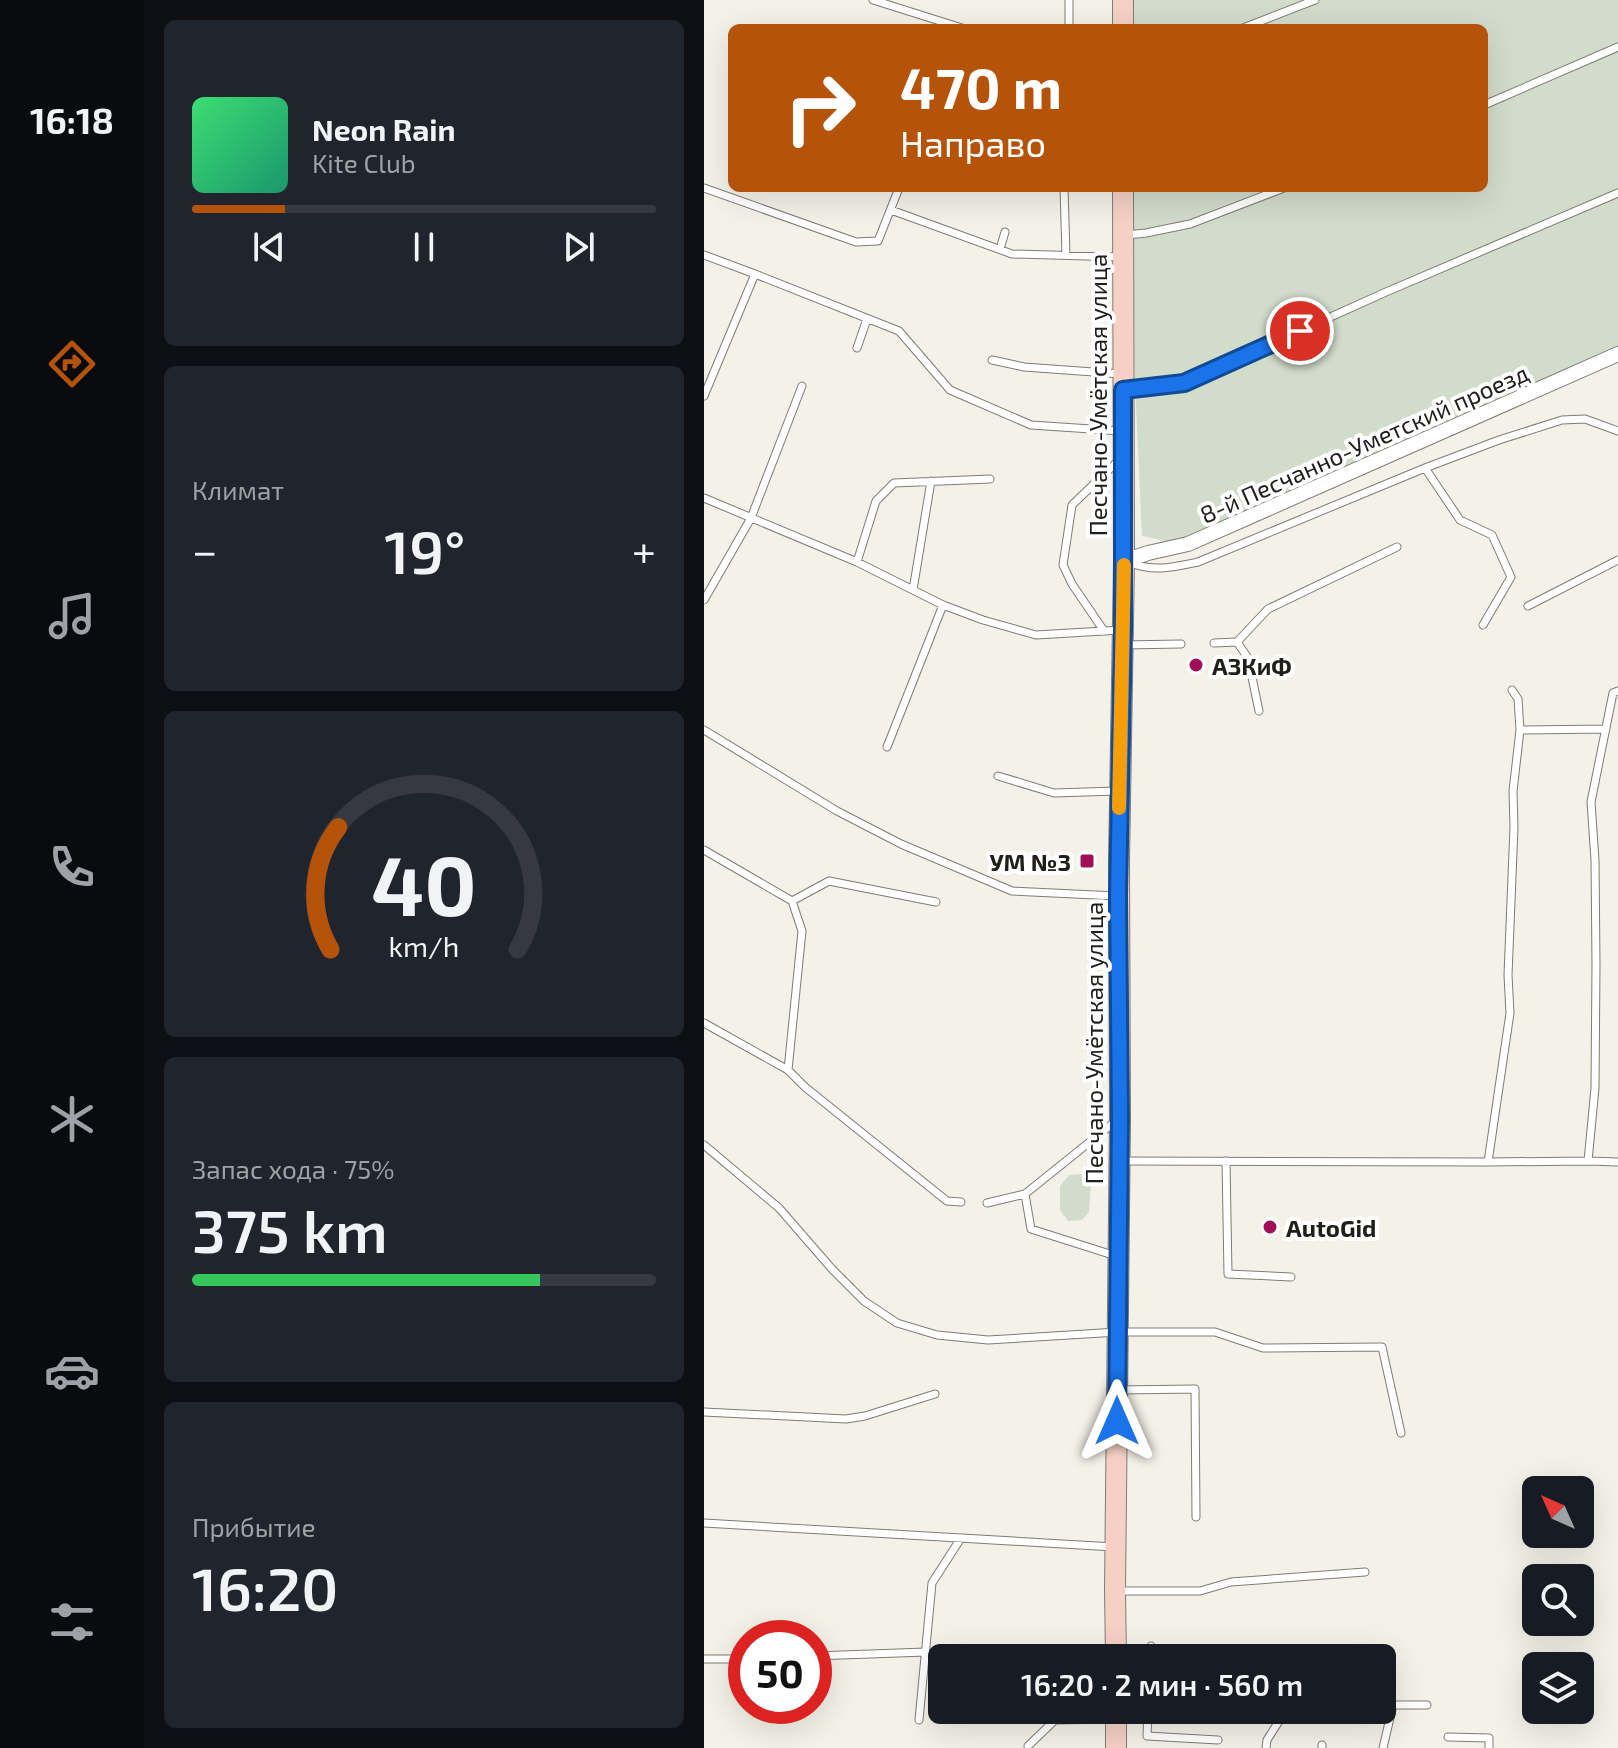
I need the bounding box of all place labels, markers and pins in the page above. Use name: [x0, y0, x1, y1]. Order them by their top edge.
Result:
pin: [1266, 297, 1334, 365]
place label: АЗКиФ: [1212, 651, 1292, 680]
marker: АЗКиФ: [1187, 656, 1205, 674]
place label: УМ №3: [989, 847, 1071, 876]
marker: УМ №3: [1078, 852, 1096, 870]
place label: AutoGid: [1286, 1213, 1376, 1242]
marker: AutoGid: [1261, 1218, 1279, 1236]

